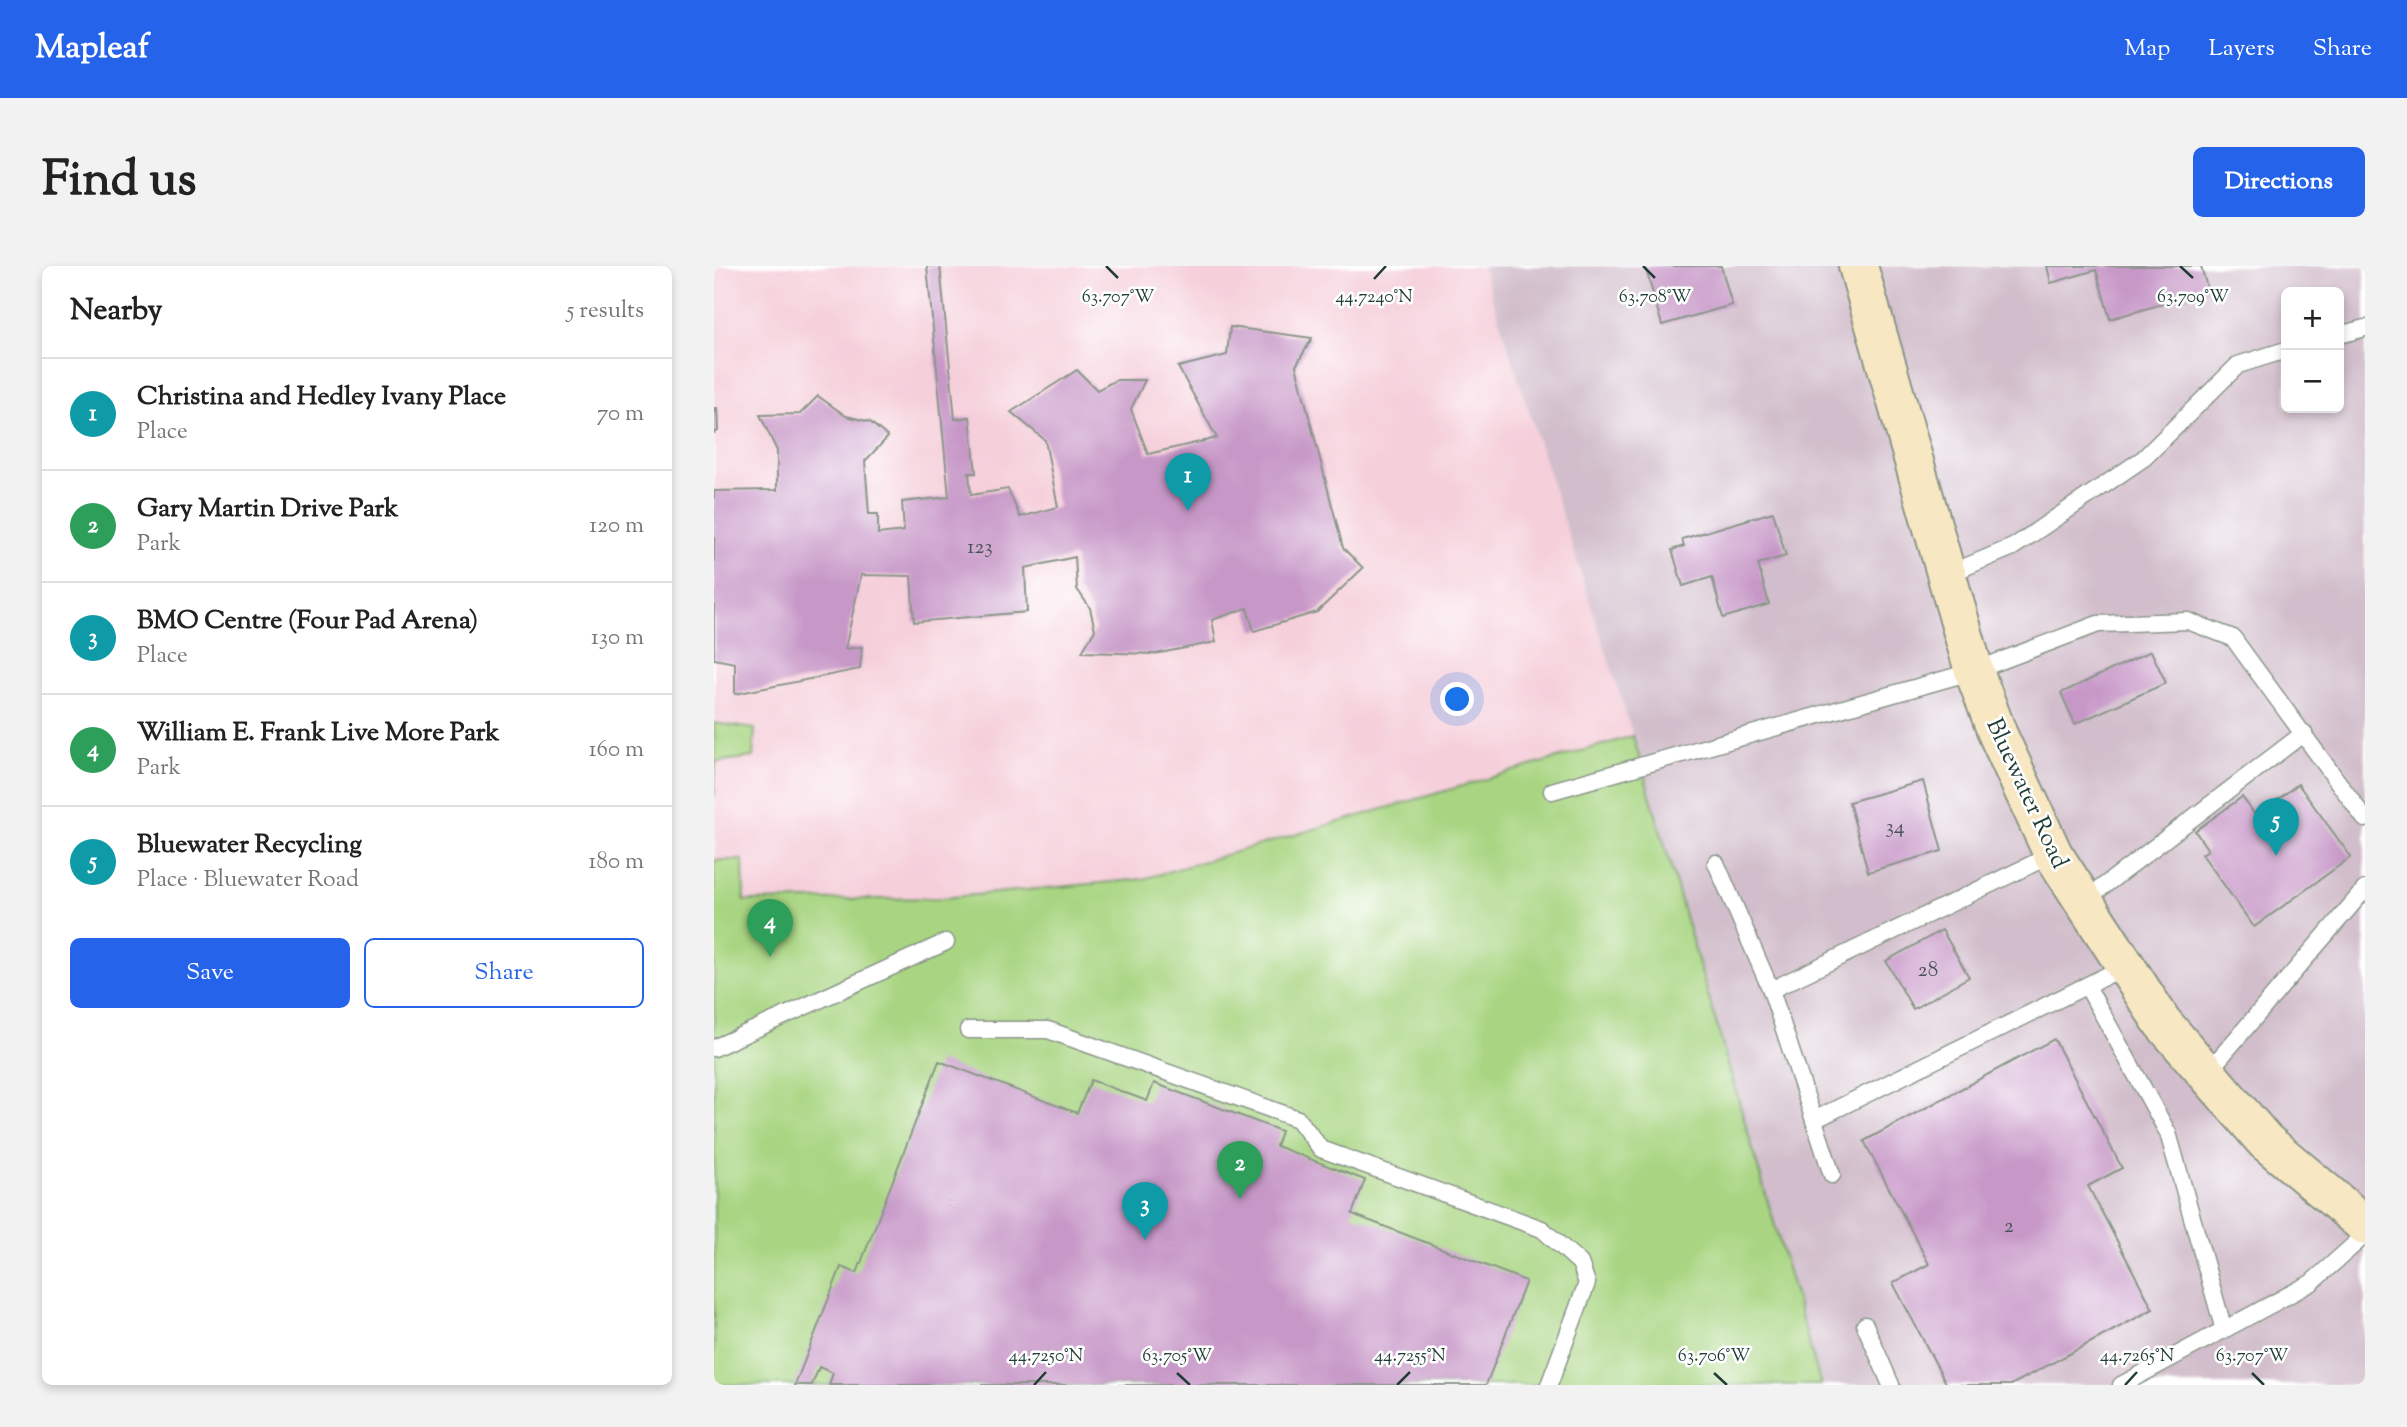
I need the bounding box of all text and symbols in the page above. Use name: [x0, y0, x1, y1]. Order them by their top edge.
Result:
text: Mapleaf: [35, 25, 149, 73]
text: Map: [2124, 32, 2170, 66]
text: Layers: [2208, 32, 2275, 66]
text: Share: [2313, 32, 2372, 66]
text: Find us: [42, 147, 196, 217]
button: Directions: [2193, 147, 2365, 217]
text: 63.707°W: [1082, 285, 1154, 311]
text: 44.7240°N: [1335, 285, 1413, 311]
text: 63.708°W: [1619, 285, 1691, 311]
text: 63.709°W: [2157, 285, 2229, 311]
map controls: [2281, 287, 2344, 413]
button: +: [2281, 287, 2344, 350]
text: Nearby: [70, 290, 162, 333]
text: 5 results: [567, 295, 644, 328]
button: −: [2281, 350, 2344, 413]
text: Christina and Hedley Ivany Place: [137, 379, 506, 416]
text: 1: [89, 398, 97, 431]
text: 70 m: [597, 398, 644, 431]
text: Place: [137, 416, 188, 449]
pin: 1: [1165, 453, 1211, 511]
text: Gary Martin Drive Park: [137, 491, 398, 528]
text: 2: [88, 510, 98, 543]
text: 120 m: [589, 510, 644, 543]
text: Park: [137, 528, 181, 561]
house number: 123: [967, 533, 993, 563]
text: BMO Centre (Four Pad Arena): [137, 603, 478, 640]
text: 3: [88, 622, 98, 655]
text: 130 m: [591, 622, 644, 655]
text: Place: [137, 640, 188, 673]
your location: [1440, 682, 1474, 716]
street label: Bluewater Road: [1976, 713, 2076, 875]
text: William E. Frank Live More Park: [137, 715, 500, 752]
text: 4: [87, 734, 99, 767]
text: 160 m: [589, 734, 644, 767]
text: Park: [137, 752, 181, 785]
pin: 5: [2253, 798, 2299, 856]
house number: 34: [1885, 813, 1905, 843]
text: Bluewater Recycling: [137, 827, 362, 864]
text: 5: [89, 846, 97, 879]
text: 180 m: [589, 846, 644, 879]
text: Place · Bluewater Road: [137, 864, 359, 897]
pin: 4: [747, 899, 793, 957]
button: Save: [70, 938, 350, 1008]
button: Share: [364, 938, 644, 1008]
house number: 28: [1918, 956, 1938, 986]
pin: 2: [1217, 1141, 1263, 1199]
pin: 3: [1122, 1182, 1168, 1240]
house number: 2: [2004, 1212, 2014, 1242]
text: 44.7250°N: [1009, 1344, 1083, 1370]
text: 63.705°W: [1142, 1344, 1212, 1370]
text: 44.7255°N: [1374, 1344, 1446, 1370]
text: 63.706°W: [1678, 1344, 1750, 1370]
text: 44.7265°N: [2100, 1344, 2174, 1370]
text: 63.707°W: [2216, 1344, 2288, 1370]

